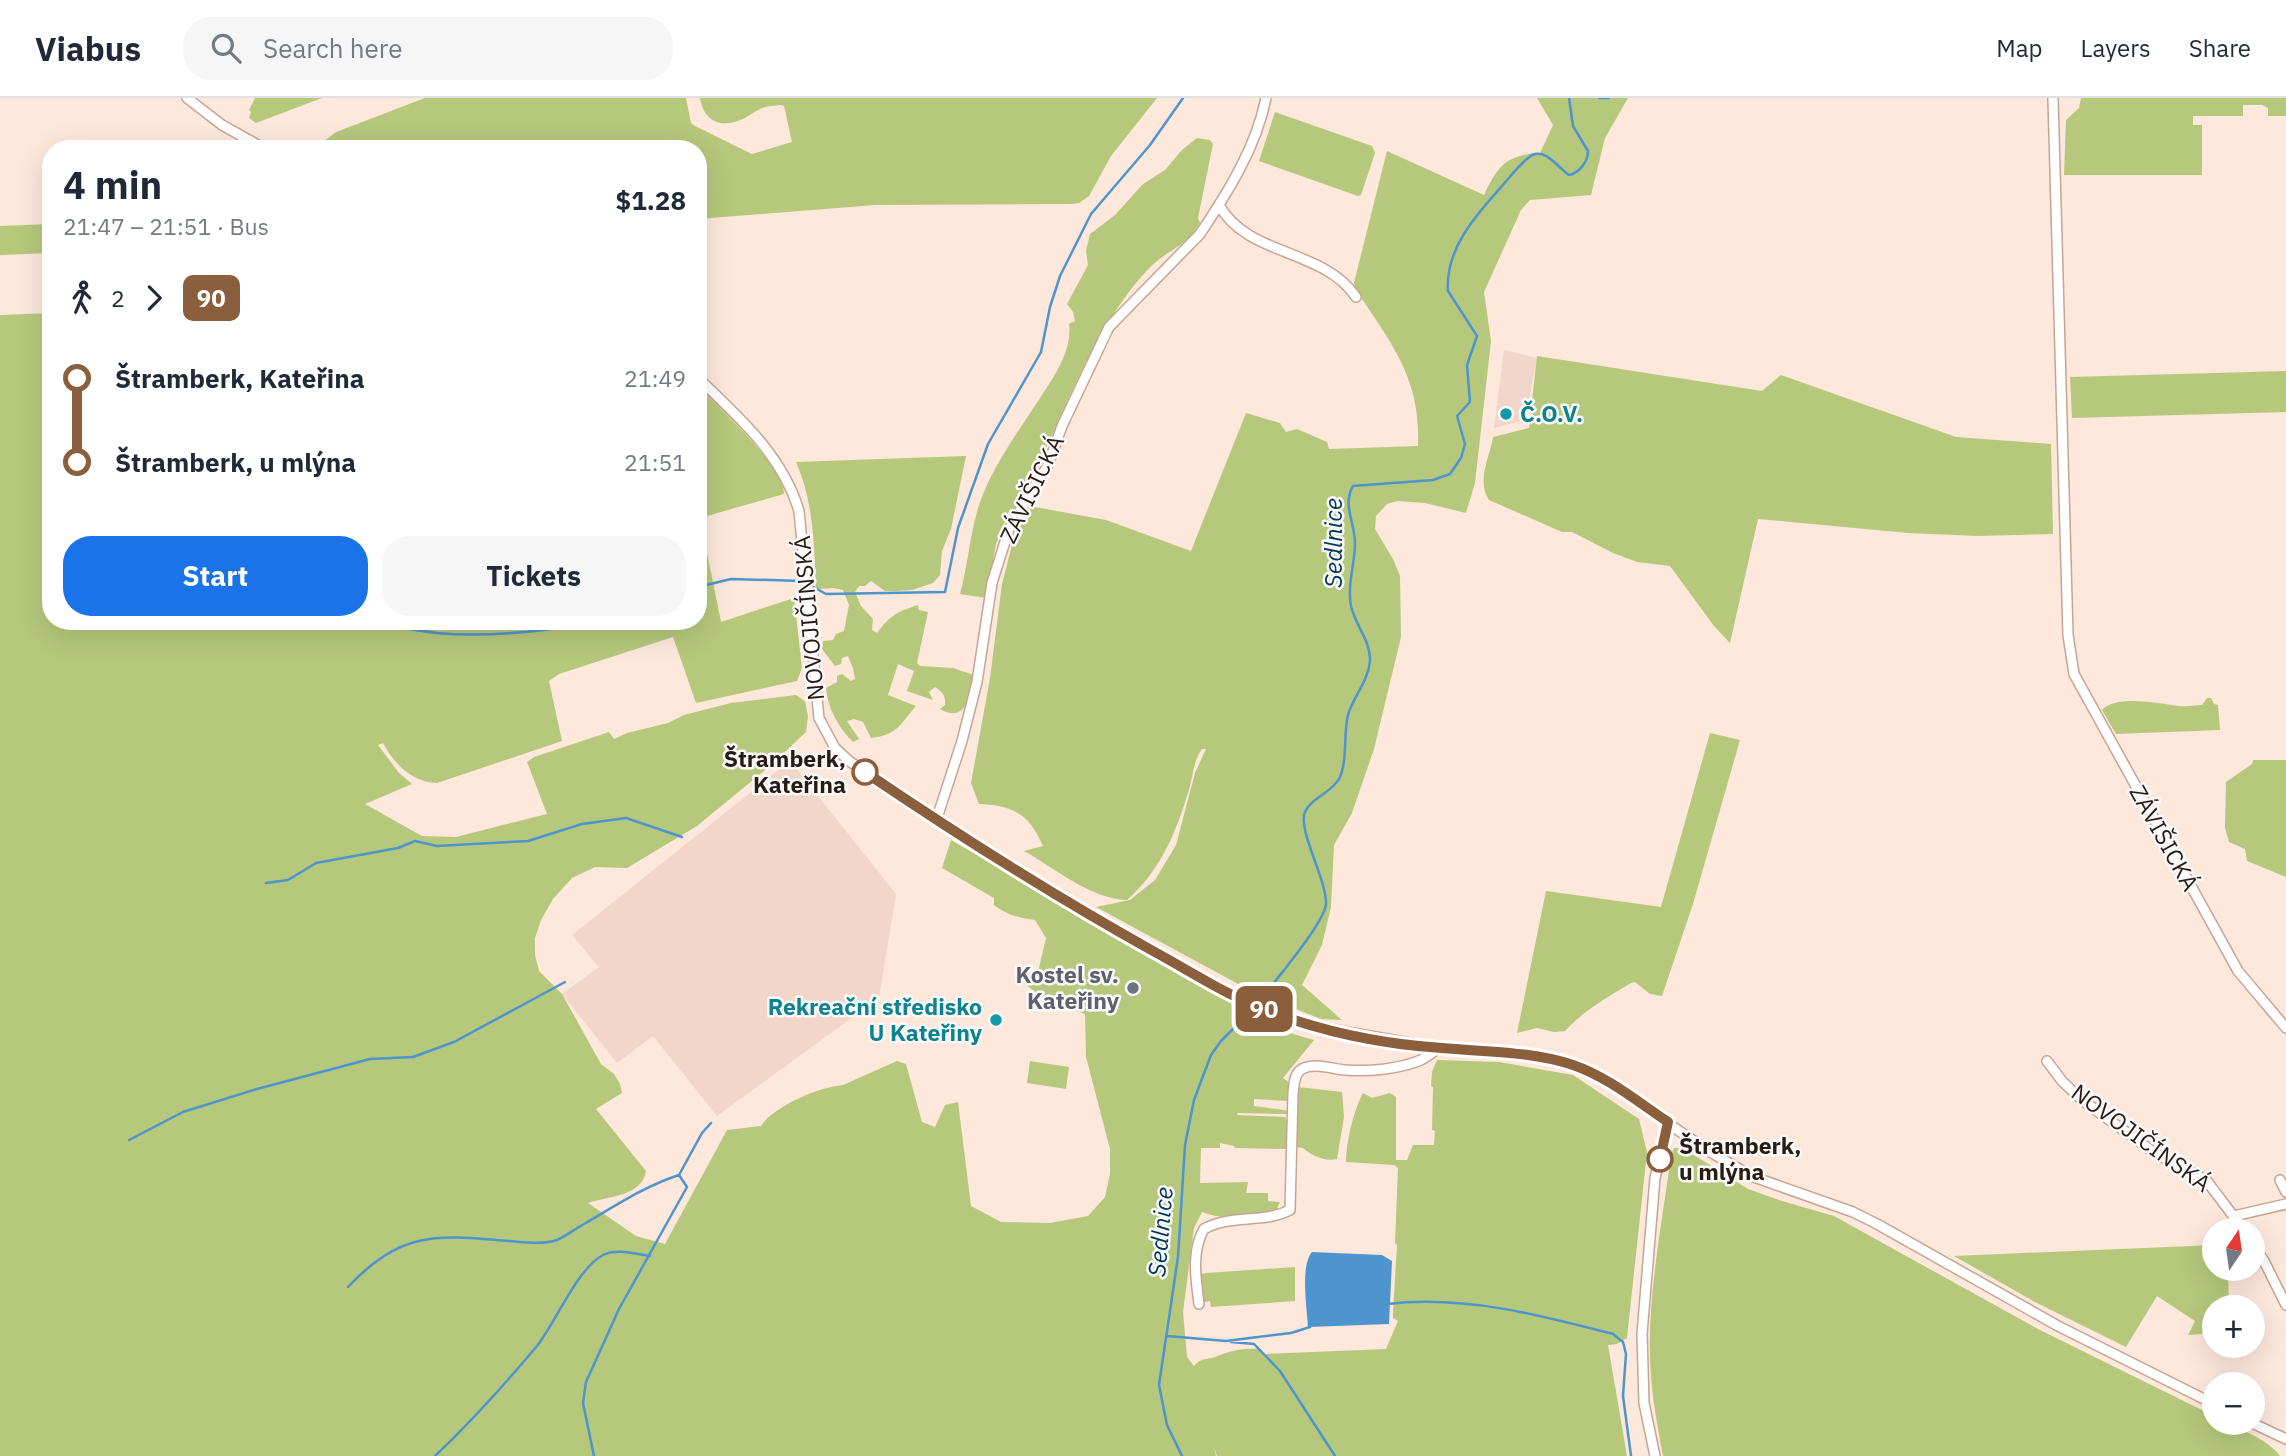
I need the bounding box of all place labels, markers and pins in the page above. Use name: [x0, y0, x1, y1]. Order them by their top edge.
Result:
place label: Č.O.V.: [1520, 398, 1583, 428]
marker: Č.O.V.: [1498, 406, 1514, 422]
place label: Štramberk, Kateřina: [724, 743, 846, 799]
marker: Štramberk, Kateřina: [852, 759, 878, 785]
place label: Kostel sv. Kateřiny: [1015, 959, 1120, 1015]
marker: Kostel sv. Kateřiny: [1125, 980, 1141, 996]
place label: Rekreační středisko U Kateřiny: [768, 991, 983, 1047]
marker: Rekreační středisko U Kateřiny: [988, 1012, 1004, 1028]
place label: Štramberk, u mlýna: [1679, 1130, 1801, 1186]
marker: Štramberk, u mlýna: [1647, 1146, 1673, 1172]

